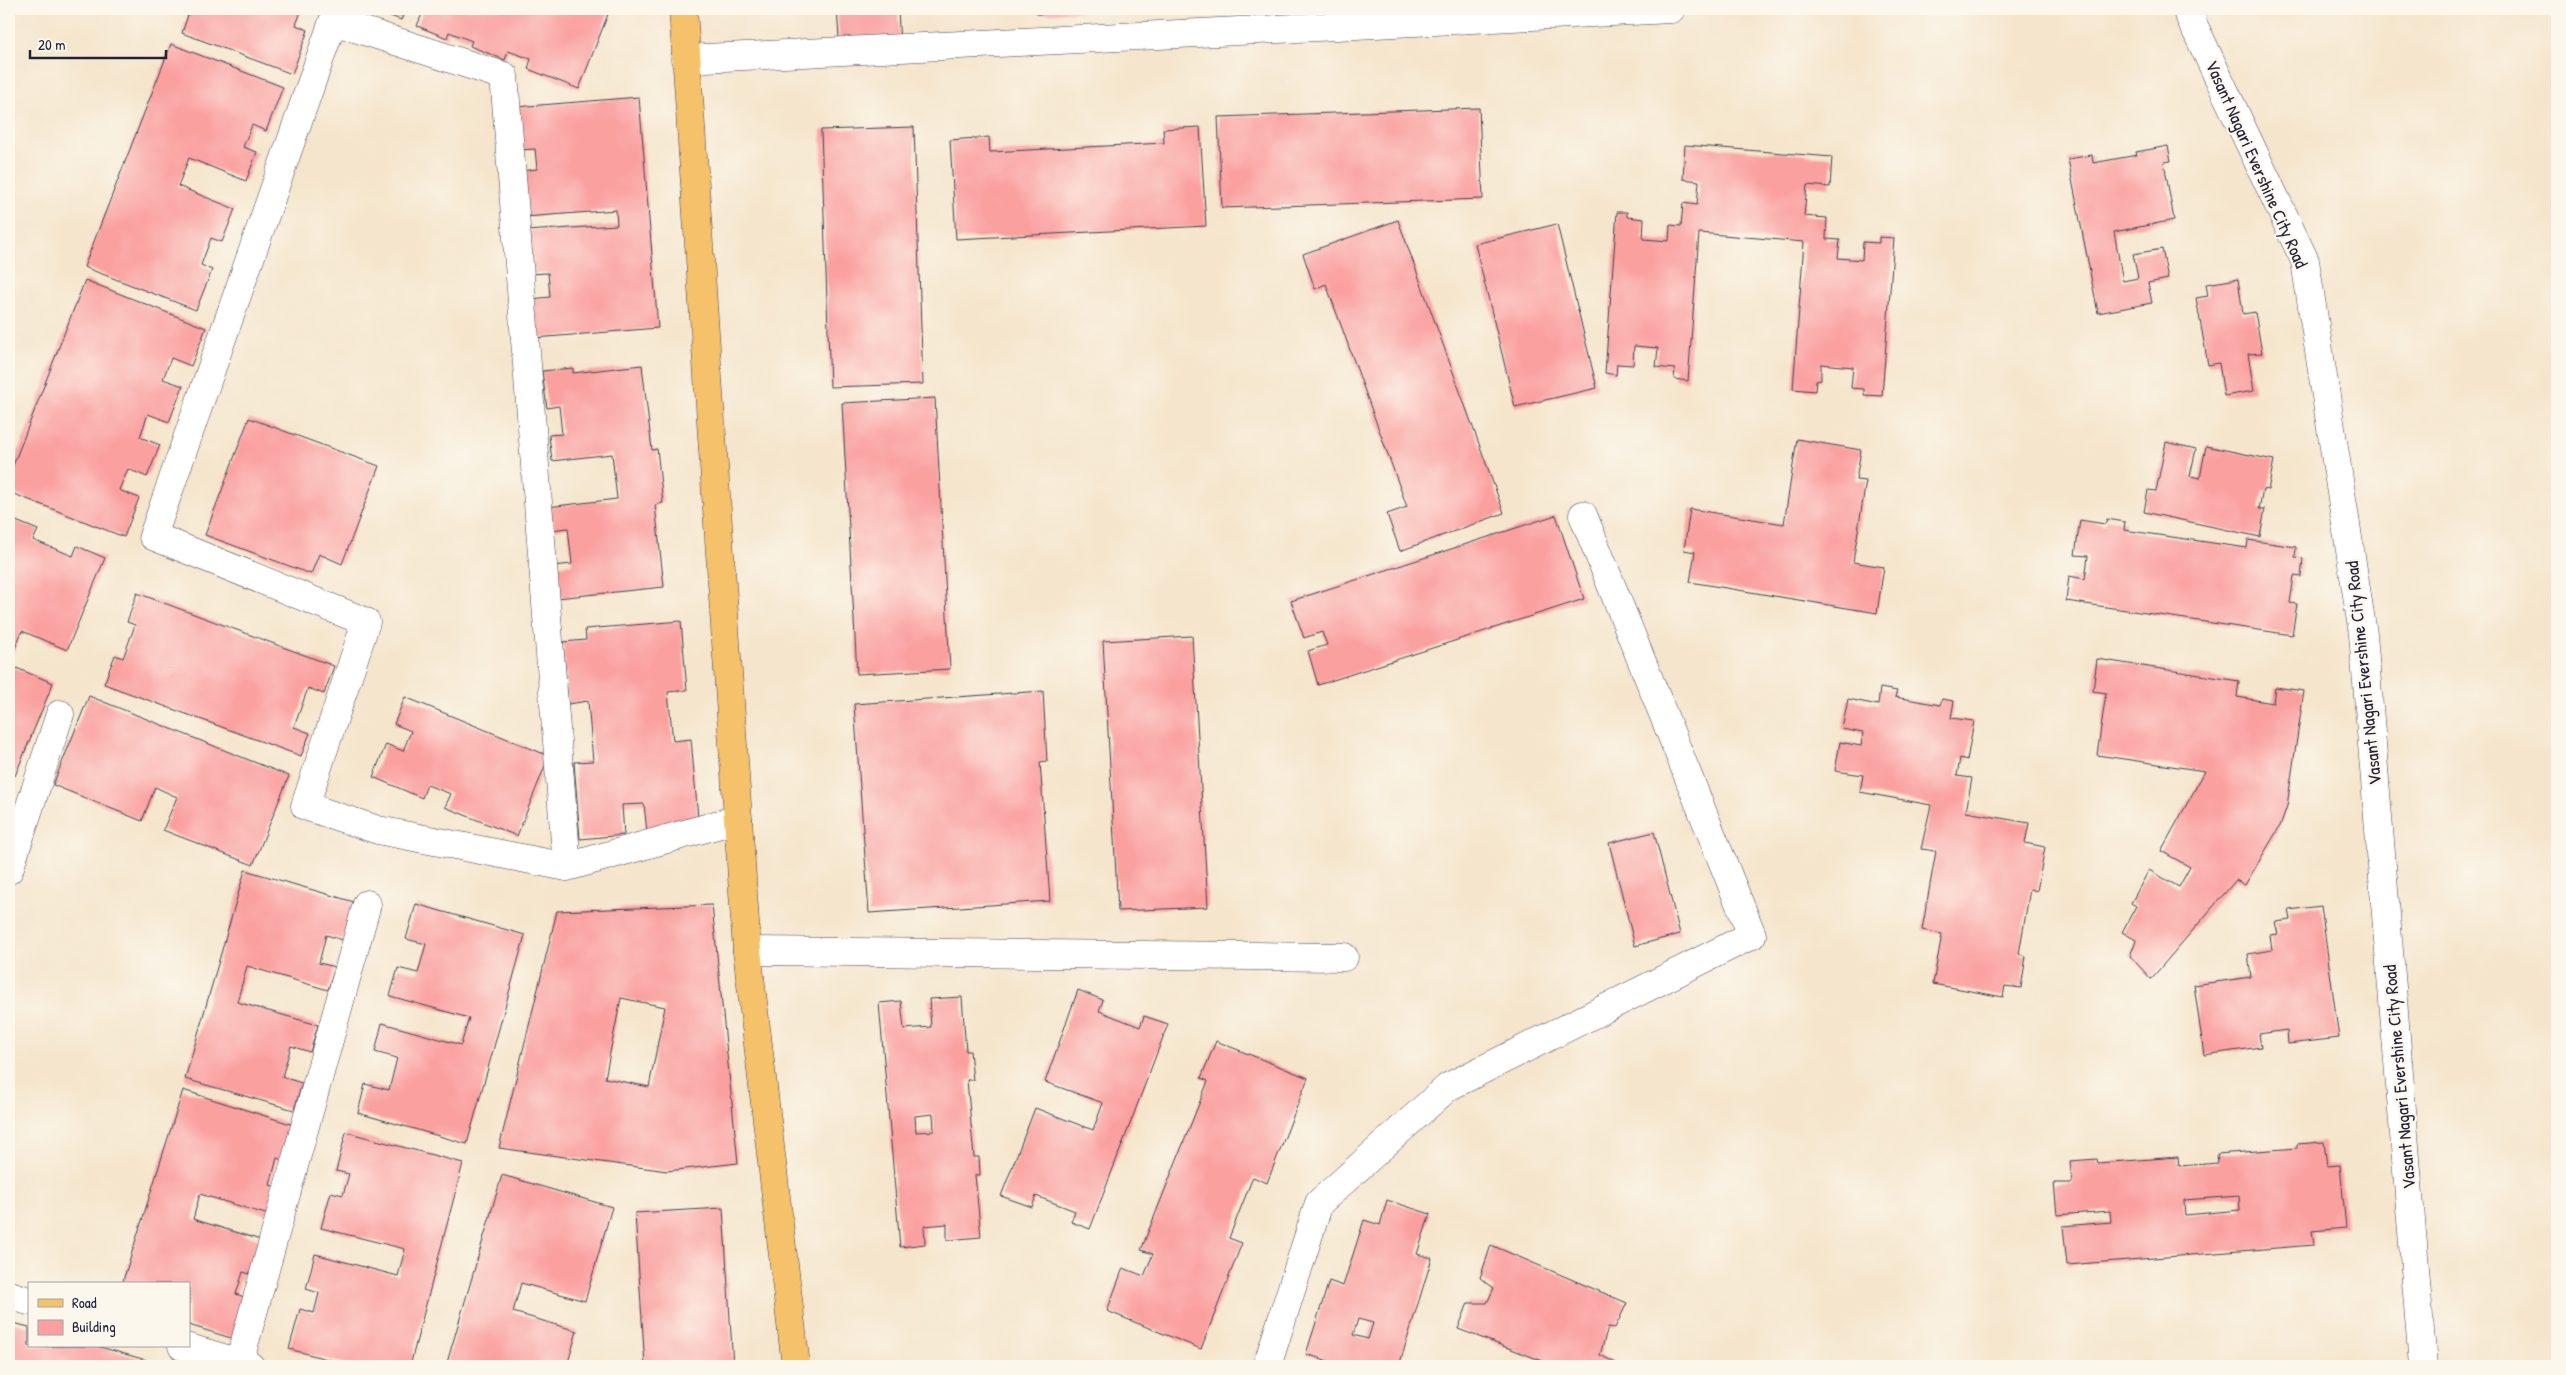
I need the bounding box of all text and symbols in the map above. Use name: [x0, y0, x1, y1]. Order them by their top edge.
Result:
scale bar: [30, 28, 166, 60]
text: 20 m: [38, 34, 65, 55]
street label: Vasant Nagari Evershine City Road: [2200, 56, 2314, 272]
street label: Vasant Nagari Evershine City Road: [2339, 560, 2387, 786]
street label: Vasant Nagari Evershine City Road: [2377, 964, 2421, 1190]
legend: [28, 1282, 190, 1348]
text: Road: [72, 1292, 97, 1313]
text: Building: [72, 1316, 116, 1337]

